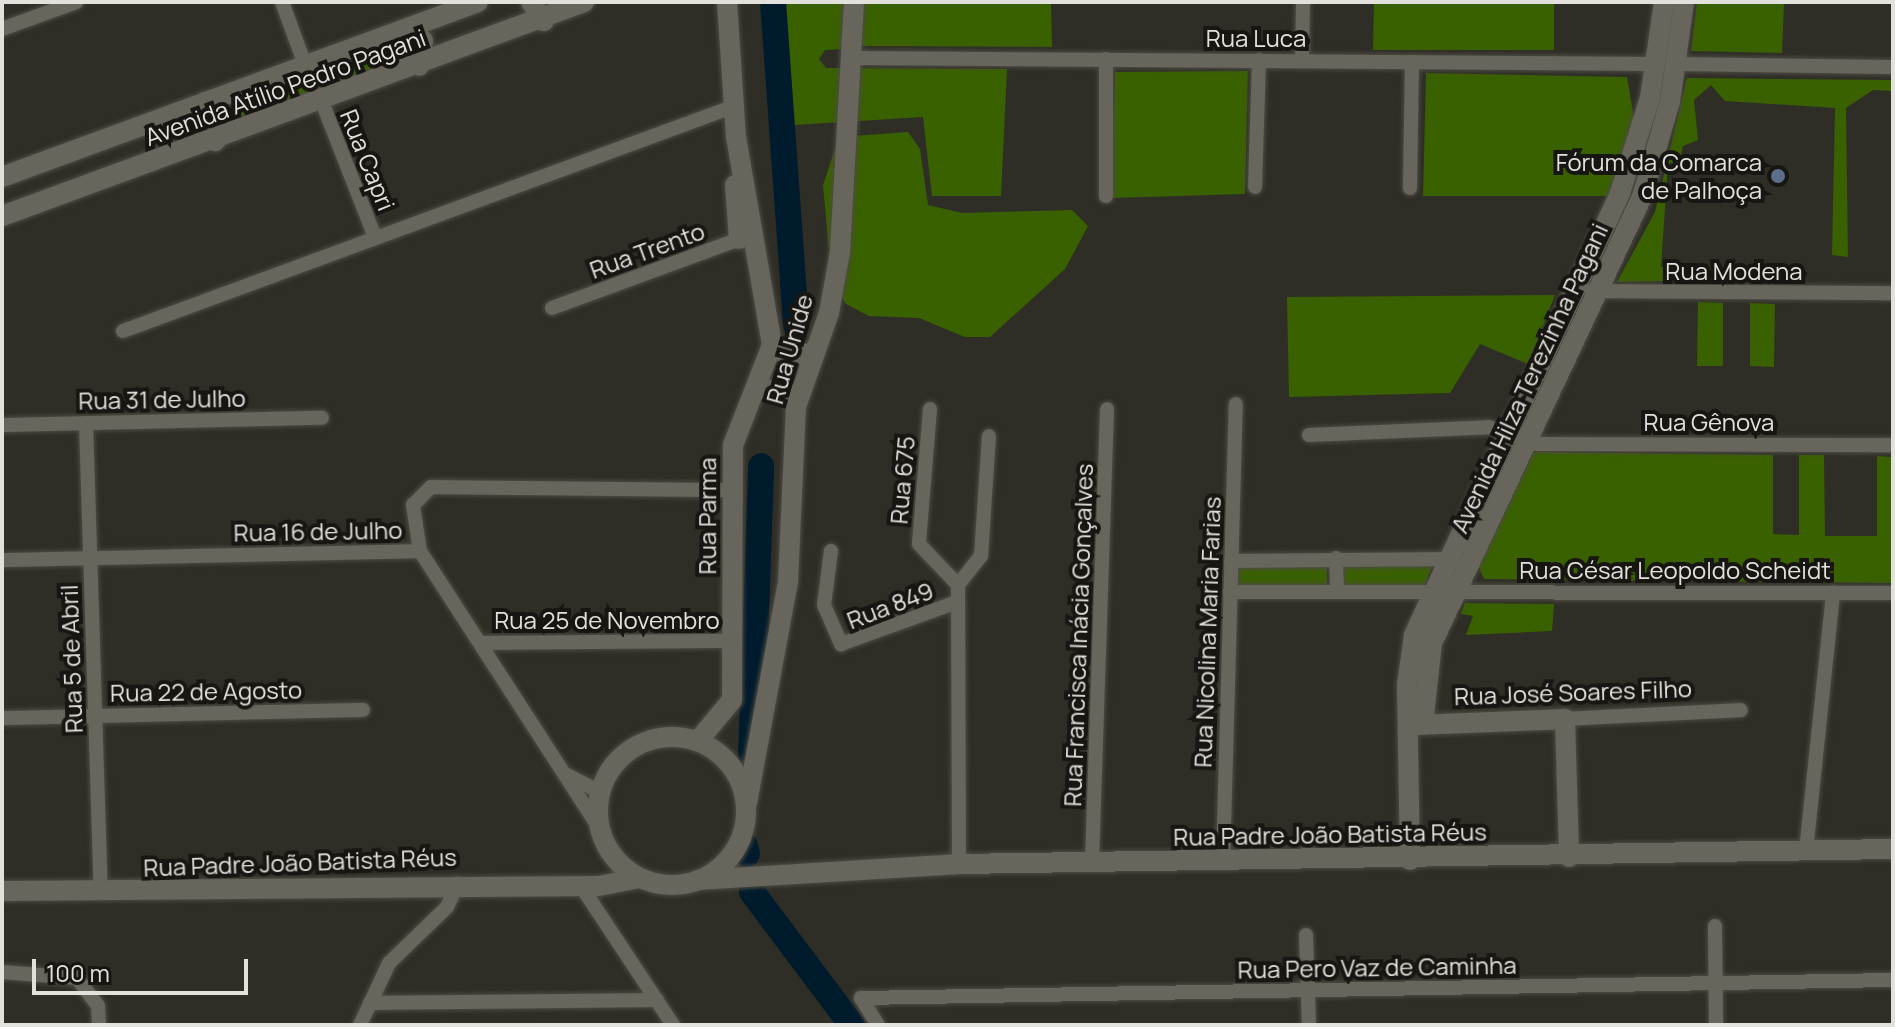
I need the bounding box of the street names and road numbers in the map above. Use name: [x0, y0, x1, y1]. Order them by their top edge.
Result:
street label: Avenida Atílio Pedro Pagani: [141, 23, 429, 151]
street label: Rua Luca: [1206, 24, 1306, 52]
street label: Rua Capri: [335, 105, 401, 215]
street label: Rua Trento: [586, 216, 708, 284]
street label: Avenida Hilza Terezinha Pagani: [1445, 219, 1613, 537]
street label: Rua Modena: [1665, 257, 1803, 285]
street label: Rua Unide: [760, 291, 818, 407]
street label: Rua 31 de Julho: [78, 383, 246, 415]
street label: Rua Gênova: [1644, 408, 1774, 436]
street label: Rua 675: [884, 435, 920, 525]
street label: Rua Parma: [693, 457, 721, 575]
street label: Rua Francisca Inácia Gonçalves: [1058, 463, 1098, 807]
street label: Rua Nicolina Maria Farias: [1188, 496, 1226, 768]
street label: Rua 16 de Julho: [233, 515, 403, 547]
street label: Rua César Leopoldo Scheidt: [1519, 556, 1831, 584]
street label: Rua 849: [843, 575, 937, 635]
street label: Rua 5 de Abril: [54, 584, 88, 734]
street label: Rua 25 de Novembro: [494, 606, 720, 634]
street label: Rua José Soares Filho: [1454, 673, 1692, 711]
street label: Rua 22 de Agosto: [110, 675, 302, 707]
street label: Rua Padre João Batista Réus: [1173, 817, 1487, 851]
street label: Rua Padre João Batista Réus: [143, 842, 457, 882]
street label: Rua Pero Vaz de Caminha: [1237, 950, 1517, 984]

